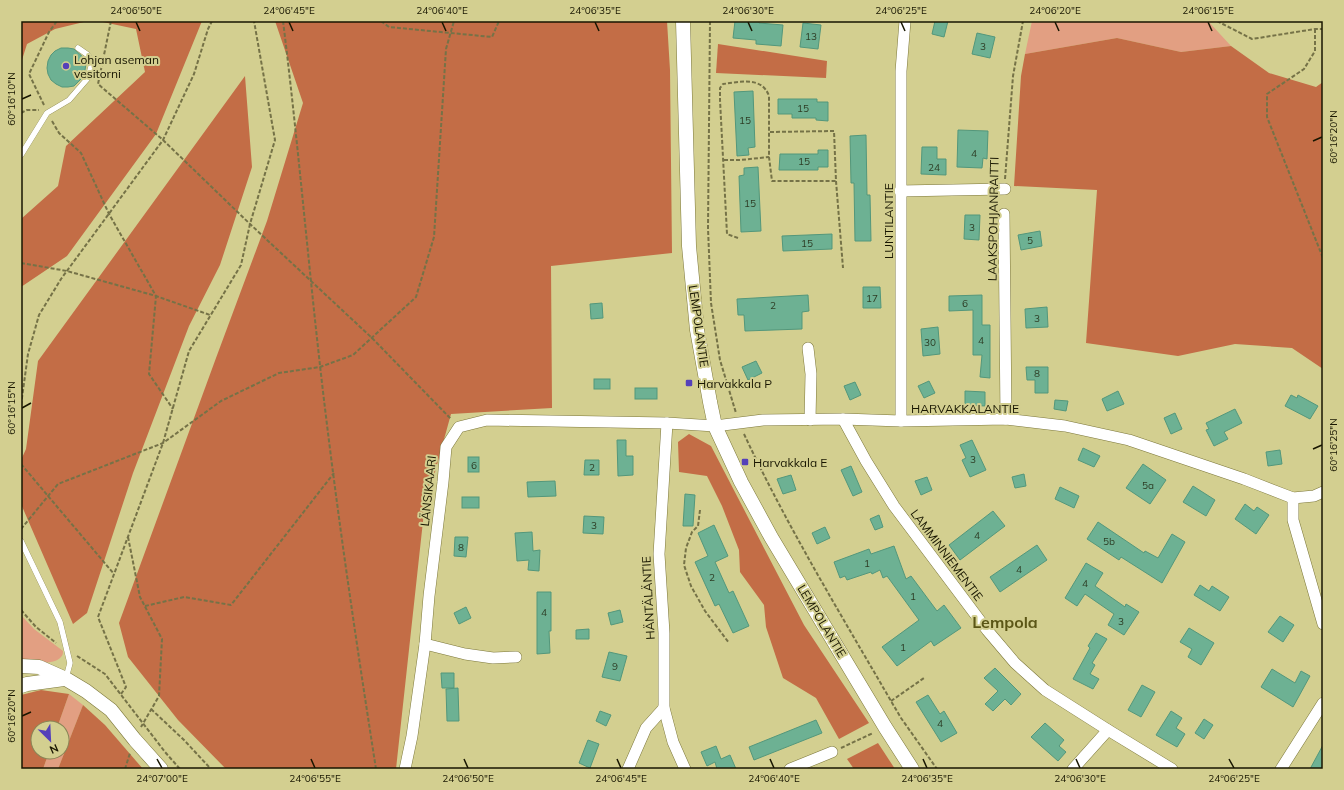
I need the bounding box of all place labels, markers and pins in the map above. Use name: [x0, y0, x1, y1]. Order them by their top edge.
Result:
place label: Lohjan aseman vesitorni: [74, 52, 159, 81]
marker: Lohjan aseman vesitorni: [61, 61, 71, 71]
place label: Harvakkala P: [697, 376, 772, 391]
marker: Harvakkala P: [684, 378, 694, 388]
place label: Harvakkala E: [753, 455, 827, 470]
marker: Harvakkala E: [740, 457, 750, 467]

